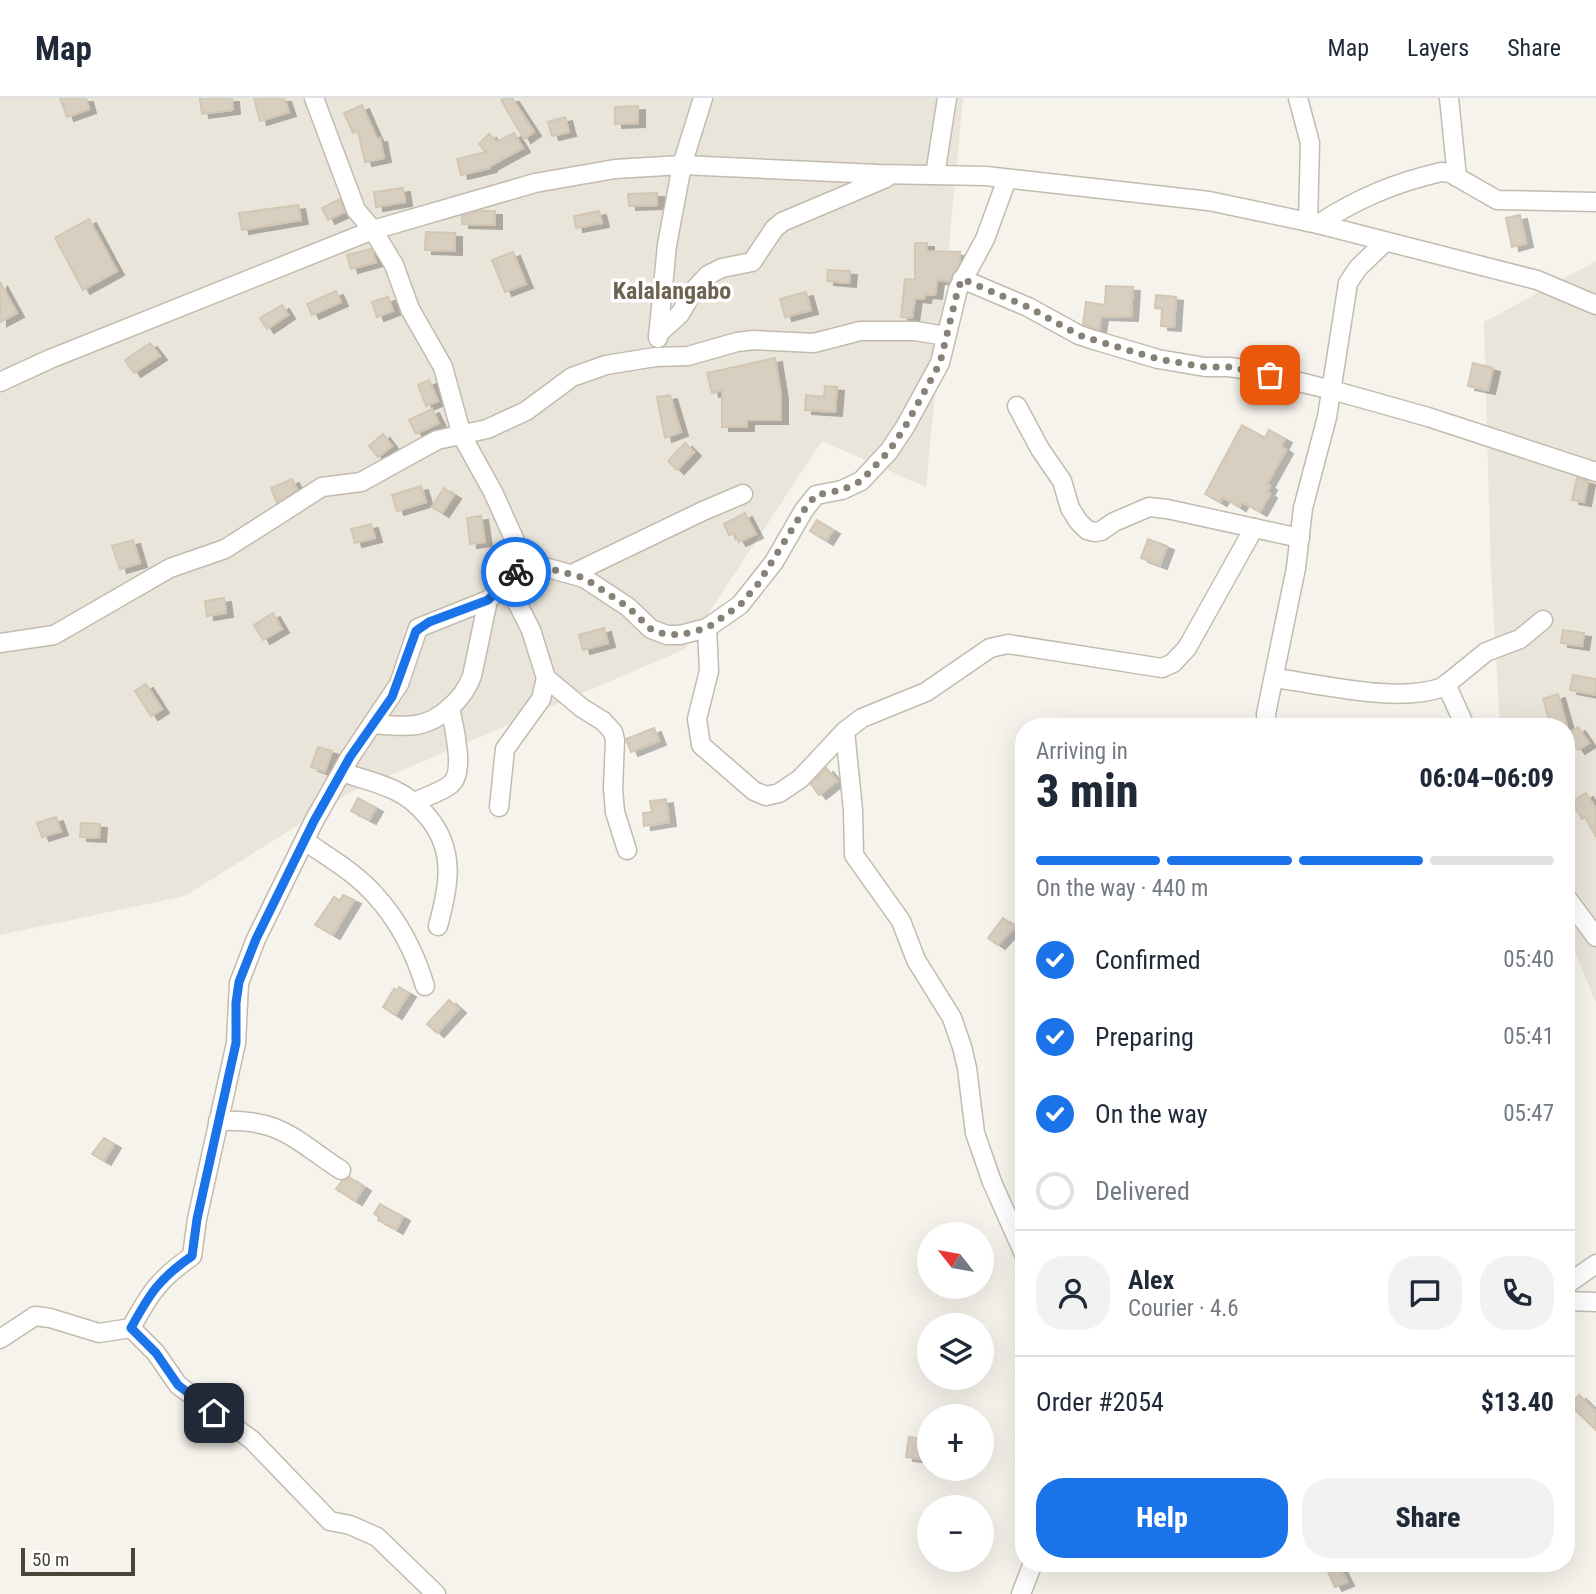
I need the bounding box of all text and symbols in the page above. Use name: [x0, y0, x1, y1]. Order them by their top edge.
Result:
text: Map: [35, 29, 92, 68]
text: Map: [1328, 34, 1369, 62]
text: Layers: [1407, 34, 1469, 62]
text: Share: [1507, 34, 1561, 62]
district label: Kalalangabo: [613, 277, 731, 305]
pin: [1240, 345, 1300, 405]
icon: bag: [1251, 356, 1289, 394]
courier: [481, 537, 551, 607]
icon: bike: [497, 553, 535, 591]
text: Arriving in: [1036, 738, 1128, 765]
text: 06:04–06:09: [1420, 763, 1554, 793]
text: 3 min: [1036, 764, 1139, 818]
text: On the way · 440 m: [1036, 875, 1208, 902]
icon: check: [1036, 941, 1074, 979]
text: Confirmed: [1095, 945, 1201, 975]
text: 05:40: [1503, 946, 1554, 973]
icon: check: [1036, 1018, 1074, 1056]
text: Preparing: [1095, 1022, 1194, 1052]
text: 05:41: [1503, 1023, 1554, 1050]
icon: check: [1036, 1095, 1074, 1133]
text: On the way: [1095, 1099, 1208, 1129]
text: 05:47: [1503, 1100, 1554, 1127]
text: Delivered: [1095, 1176, 1190, 1206]
north arrow: [917, 1222, 994, 1298]
map controls: [917, 1222, 994, 1572]
button: person: [1036, 1256, 1110, 1330]
button: chat: [1388, 1256, 1462, 1330]
button: phone: [1480, 1256, 1554, 1330]
text: Alex: [1128, 1265, 1174, 1295]
text: Courier · 4.6: [1128, 1295, 1239, 1322]
button: layers: [917, 1313, 994, 1390]
pin: [184, 1383, 244, 1443]
text: Order #2054: [1036, 1387, 1164, 1417]
text: $13.40: [1481, 1387, 1554, 1417]
icon: home: [195, 1394, 233, 1432]
button: +: [917, 1404, 994, 1481]
button: Help: [1036, 1478, 1288, 1558]
button: Share: [1302, 1478, 1554, 1558]
button: −: [917, 1495, 994, 1572]
scale bar: [21, 1545, 135, 1577]
text: 50 m: [32, 1548, 69, 1571]

